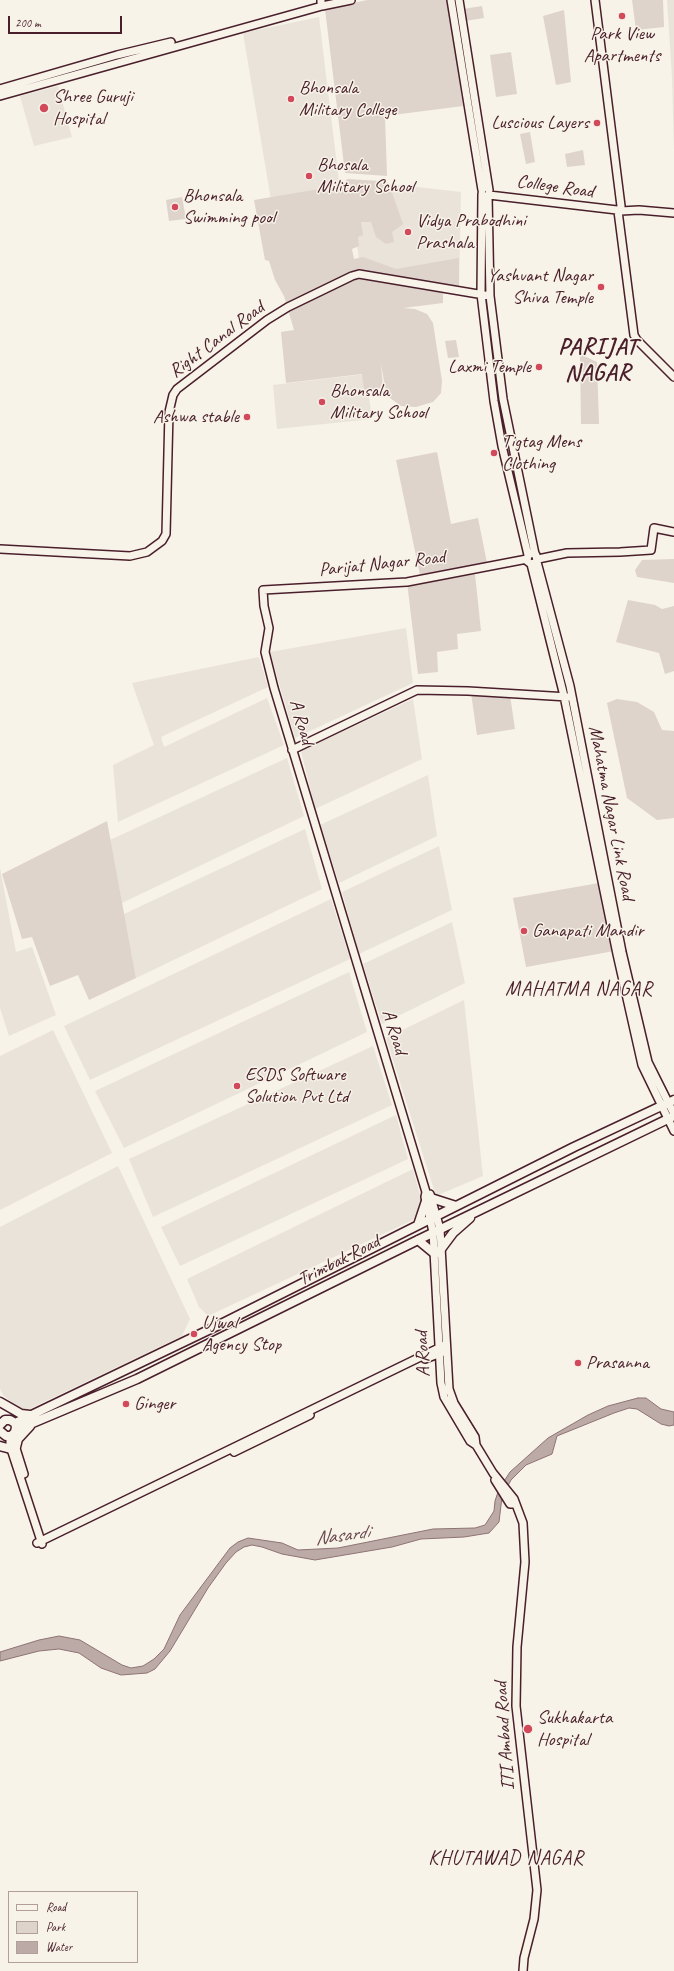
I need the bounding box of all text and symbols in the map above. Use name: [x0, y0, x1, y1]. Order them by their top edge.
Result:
scale bar: [10, 8, 124, 34]
marker: Park View Apartments: [617, 11, 627, 21]
text: 200 m: [15, 15, 41, 31]
place label: Park View Apartments: [584, 23, 660, 67]
place label: Bhonsala Military College: [299, 77, 396, 121]
place label: Shree Guruji Hospital: [53, 86, 133, 130]
marker: Bhonsala Military College: [286, 94, 296, 104]
marker: Shree Guruji Hospital: [38, 102, 50, 114]
place label: Luscious Layers: [491, 112, 589, 134]
marker: Luscious Layers: [592, 118, 602, 128]
place label: Bhosala Military School: [317, 154, 414, 198]
street label: College Road: [515, 170, 595, 204]
marker: Bhosala Military School: [304, 171, 314, 181]
place label: Bhonsala Swimming pool: [183, 185, 275, 229]
marker: Bhonsala Swimming pool: [170, 202, 180, 212]
place label: Vidya Prabodhini Prashala: [416, 210, 526, 254]
marker: Vidya Prabodhini Prashala: [403, 227, 413, 237]
place label: Yashvant Nagar Shiva Temple: [487, 265, 593, 309]
marker: Yashvant Nagar Shiva Temple: [596, 282, 606, 292]
street label: Right Canal Road: [165, 297, 269, 383]
district label: PARIJAT NAGAR: [559, 334, 637, 388]
place label: Laxmi Temple: [448, 356, 531, 378]
marker: Laxmi Temple: [534, 362, 544, 372]
place label: Bhonsala Military School: [330, 380, 427, 424]
marker: Bhonsala Military School: [317, 397, 327, 407]
place label: Ashwa stable: [153, 406, 239, 428]
marker: Ashwa stable: [242, 412, 252, 422]
place label: Tigtag Mens Clothing: [502, 431, 581, 475]
marker: Tigtag Mens Clothing: [489, 448, 499, 458]
street label: Parijat Nagar Road: [318, 546, 446, 582]
street label: A Road: [284, 697, 318, 747]
street label: Mahatma Nagar Link Road: [583, 724, 639, 902]
place label: Ganapati Mandir: [532, 920, 644, 942]
marker: Ganapati Mandir: [519, 926, 529, 936]
district label: MAHATMA NAGAR: [505, 978, 653, 1002]
street label: A Road: [376, 1007, 412, 1057]
place label: ESDS Software Solution Pvt Ltd: [245, 1064, 349, 1108]
marker: ESDS Software Solution Pvt Ltd: [232, 1081, 242, 1091]
street label: Trimbak Road: [294, 1231, 384, 1291]
place label: Ujwal Agency Stop: [202, 1312, 281, 1356]
marker: Ujwal Agency Stop: [189, 1329, 199, 1339]
street label: A Road: [410, 1330, 436, 1378]
place label: Prasanna: [586, 1352, 649, 1374]
marker: Prasanna: [573, 1358, 583, 1368]
place label: Ginger: [134, 1393, 175, 1415]
marker: Ginger: [121, 1399, 131, 1409]
water label: Nasardi: [314, 1521, 370, 1551]
street label: ITI Ambad Road: [490, 1681, 520, 1791]
place label: Sukhakarta Hospital: [537, 1707, 612, 1751]
marker: Sukhakarta Hospital: [522, 1723, 534, 1735]
district label: KHUTAWAD NAGAR: [428, 1847, 584, 1871]
legend: [8, 1891, 138, 1963]
text: Road: [46, 1899, 66, 1915]
text: Park: [46, 1919, 65, 1935]
text: Water: [46, 1939, 72, 1955]

